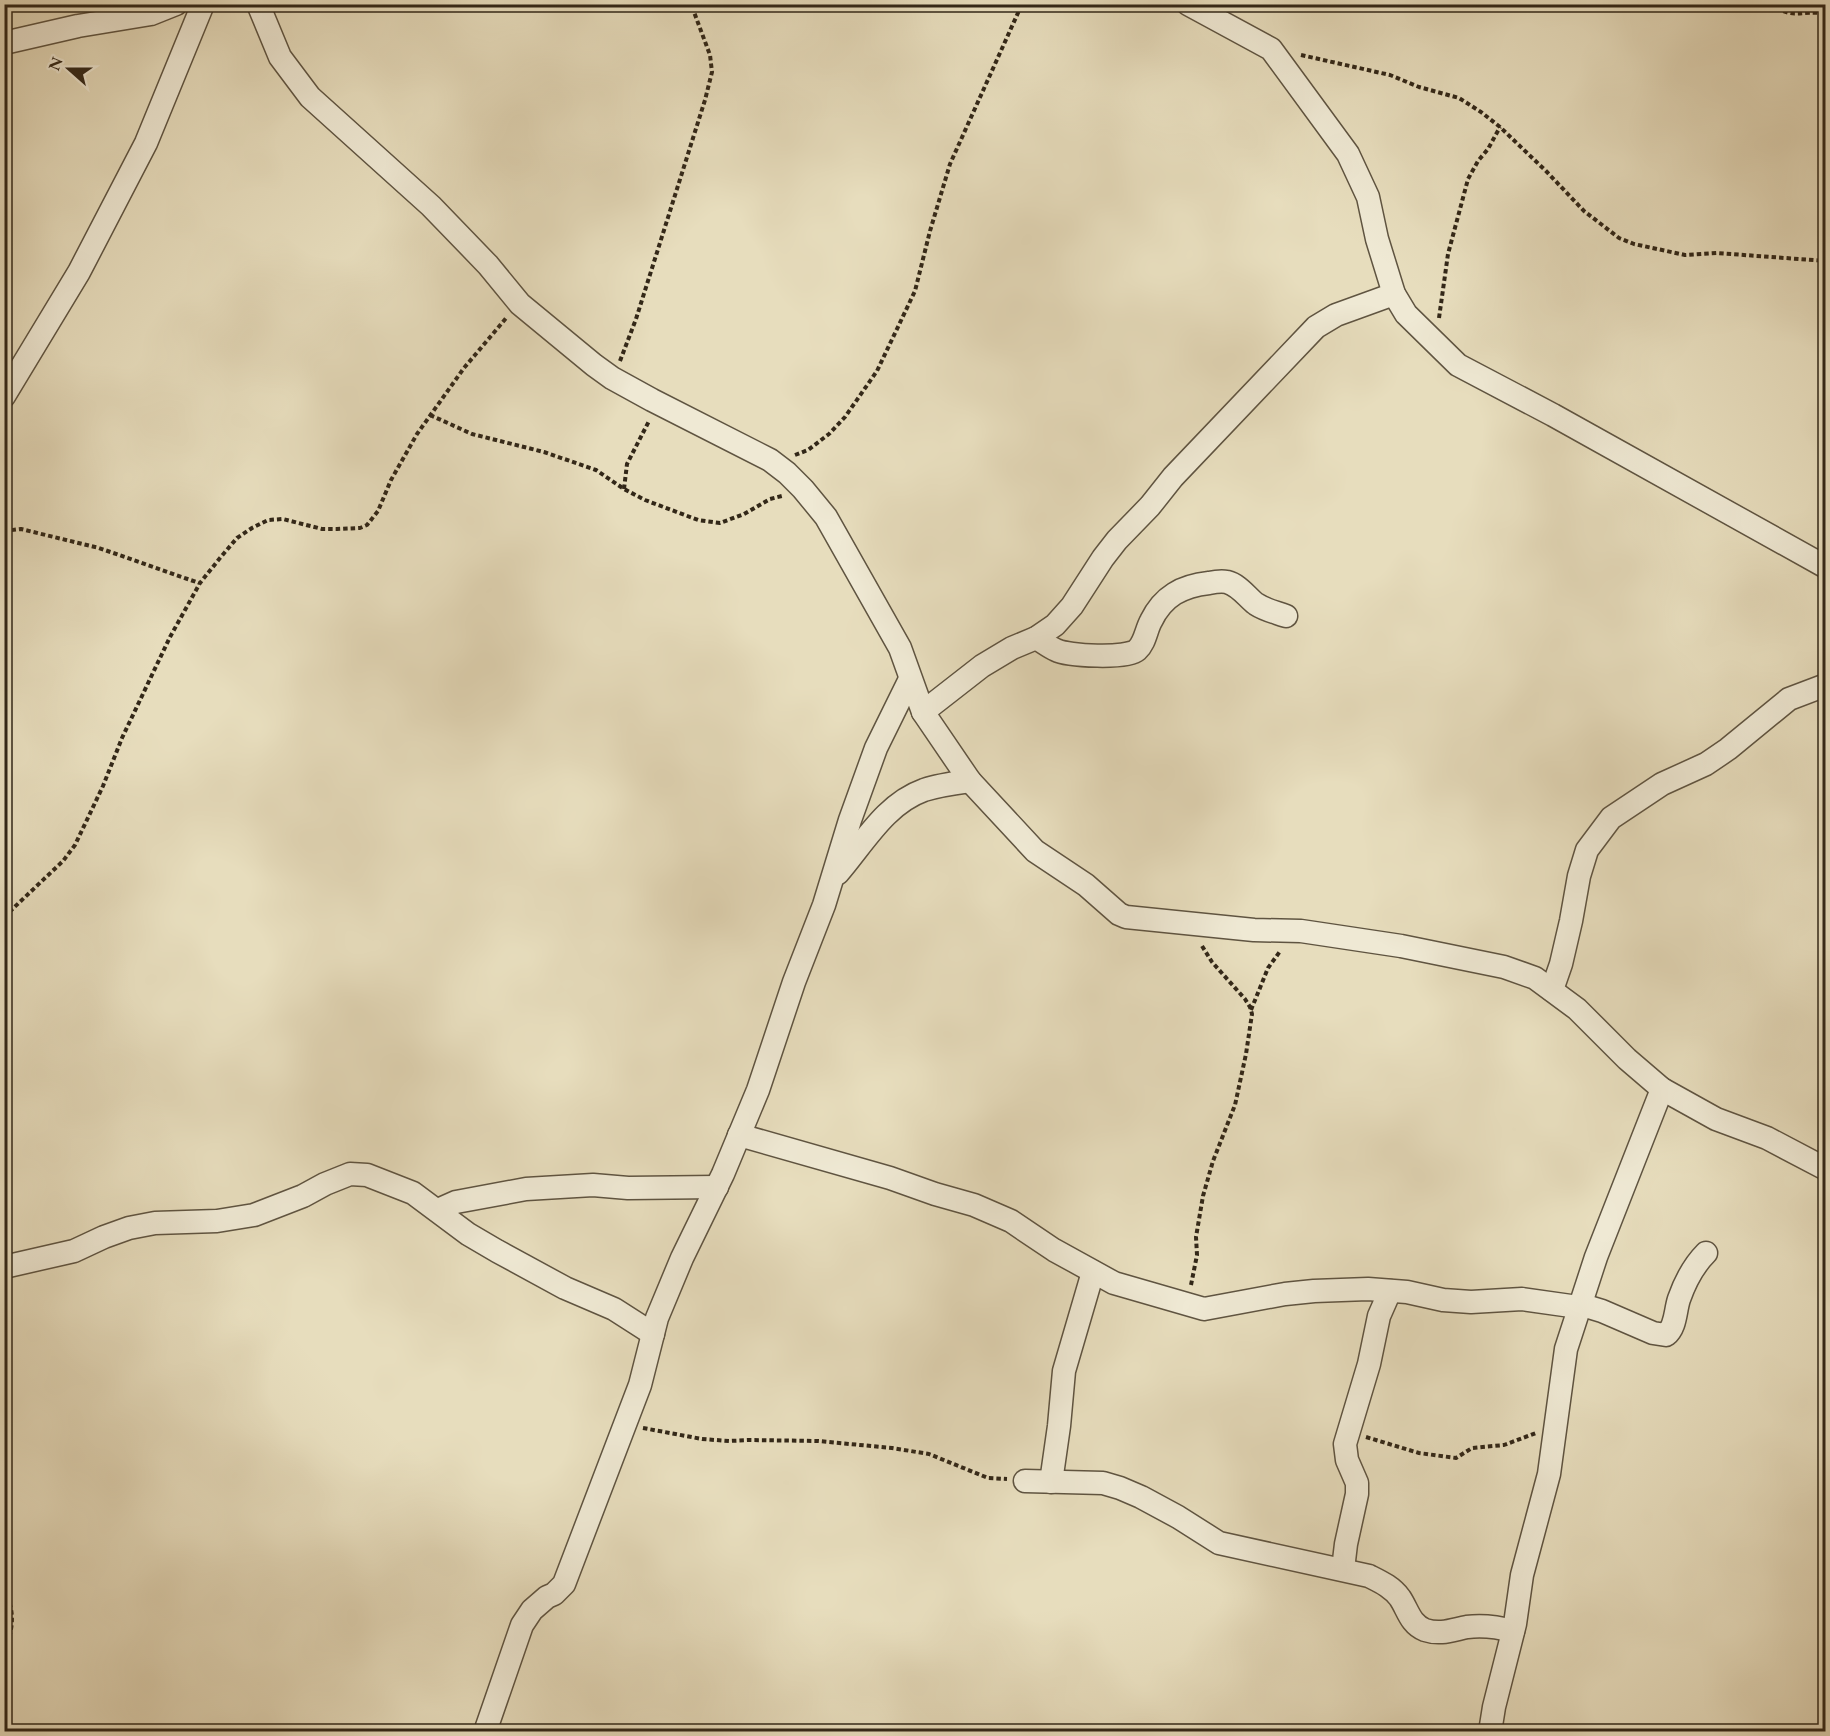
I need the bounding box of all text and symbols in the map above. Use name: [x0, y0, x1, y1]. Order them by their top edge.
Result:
north arrow: [39, 39, 99, 99]
text: N: [43, 54, 68, 74]

